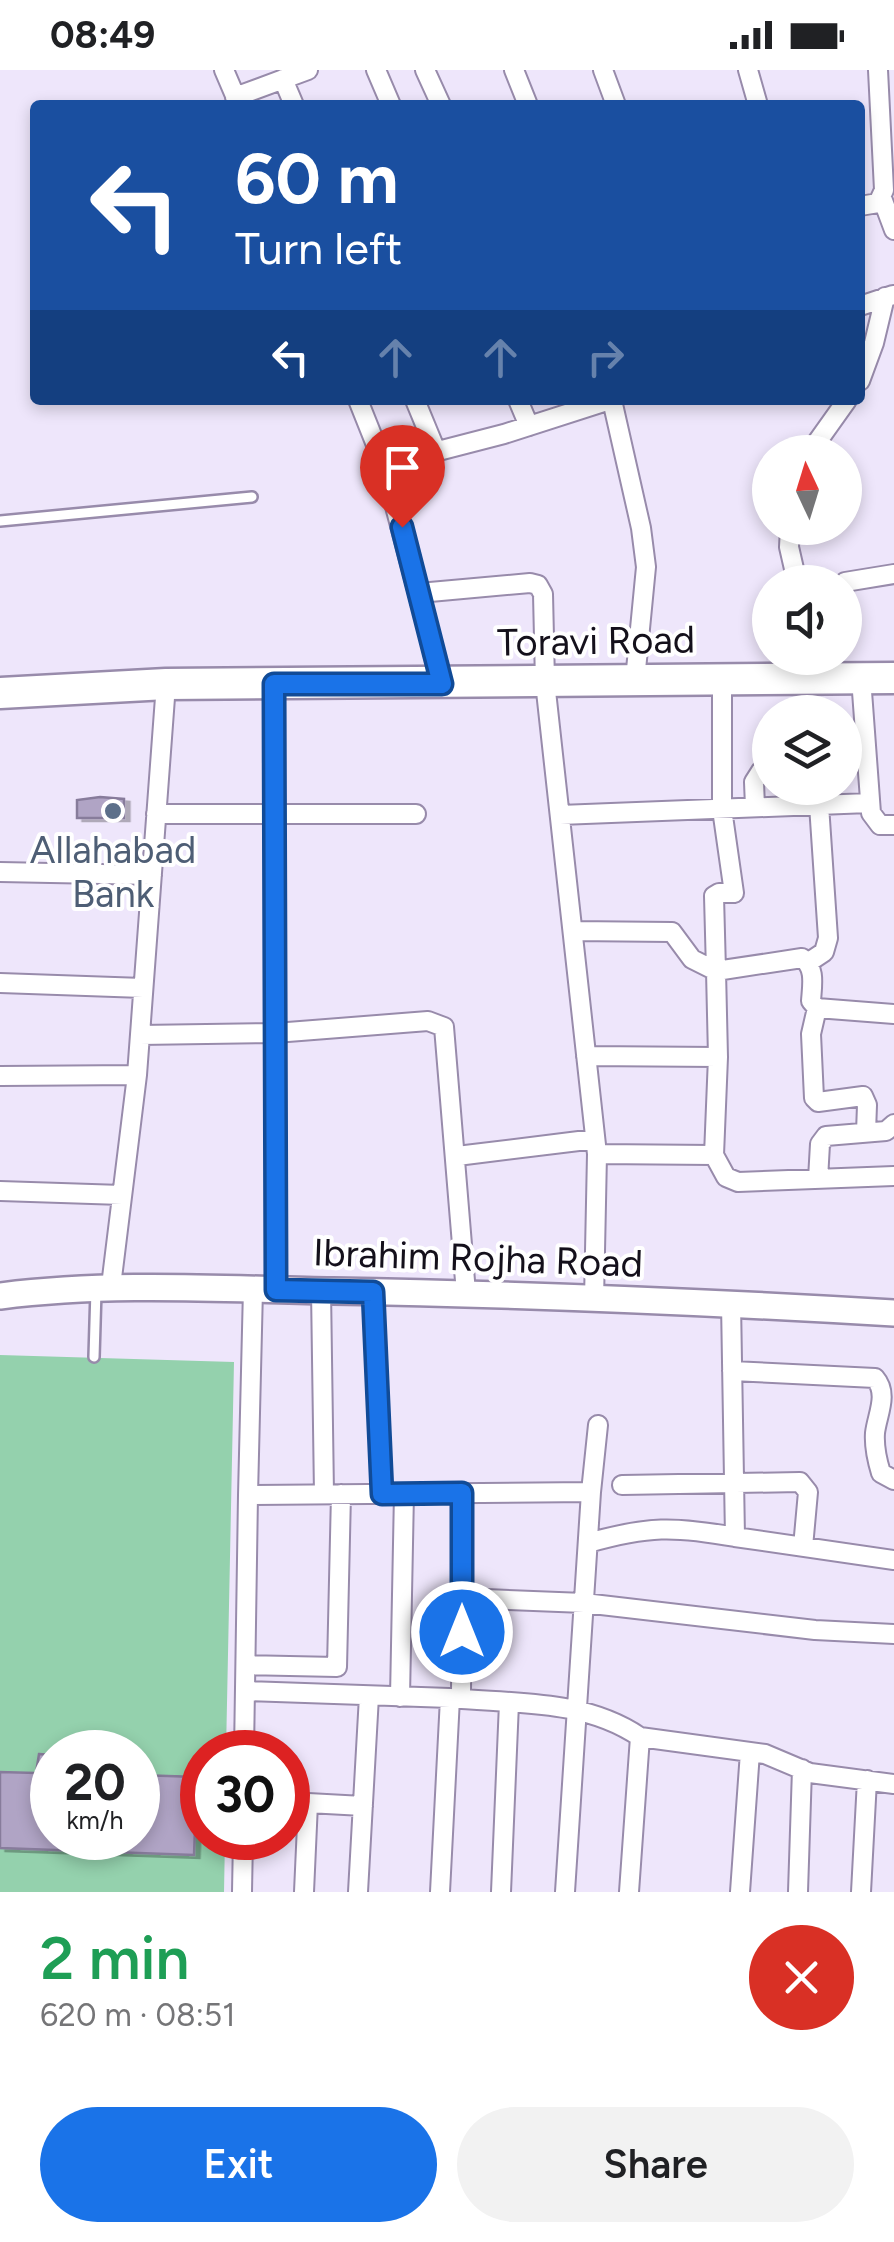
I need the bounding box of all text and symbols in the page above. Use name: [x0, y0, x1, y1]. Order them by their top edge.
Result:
text: 08:49: [50, 12, 155, 58]
text: 60 m: [235, 136, 399, 221]
icon: left: [70, 140, 200, 270]
text: Turn left: [235, 221, 402, 275]
icon: left: [263, 330, 318, 385]
icon: ahead: [368, 330, 423, 385]
icon: ahead: [473, 330, 528, 385]
icon: right: [578, 330, 633, 385]
pin: [360, 425, 445, 528]
north arrow: [752, 435, 862, 545]
map controls: [752, 435, 862, 805]
icon: arrive: [375, 440, 430, 495]
button: sound: [752, 565, 862, 675]
street label: Toravi Road: [497, 616, 695, 666]
button: layers: [752, 695, 862, 805]
marker: Allahabad Bank: [102, 800, 124, 822]
place label: Allahabad Bank: [30, 827, 196, 917]
street label: Ibrahim Rojha Road: [312, 1229, 644, 1287]
position arrow: [410, 1580, 514, 1684]
speed limit sign: 30: [180, 1730, 310, 1860]
text: 20: [64, 1752, 126, 1813]
text: km/h: [66, 1805, 124, 1835]
text: 2 min: [40, 1922, 189, 1994]
button: close: [749, 1925, 854, 2030]
text: 620 m · 08:51: [40, 1996, 235, 2034]
button: Exit: [40, 2107, 437, 2222]
button: Share: [457, 2107, 854, 2222]

